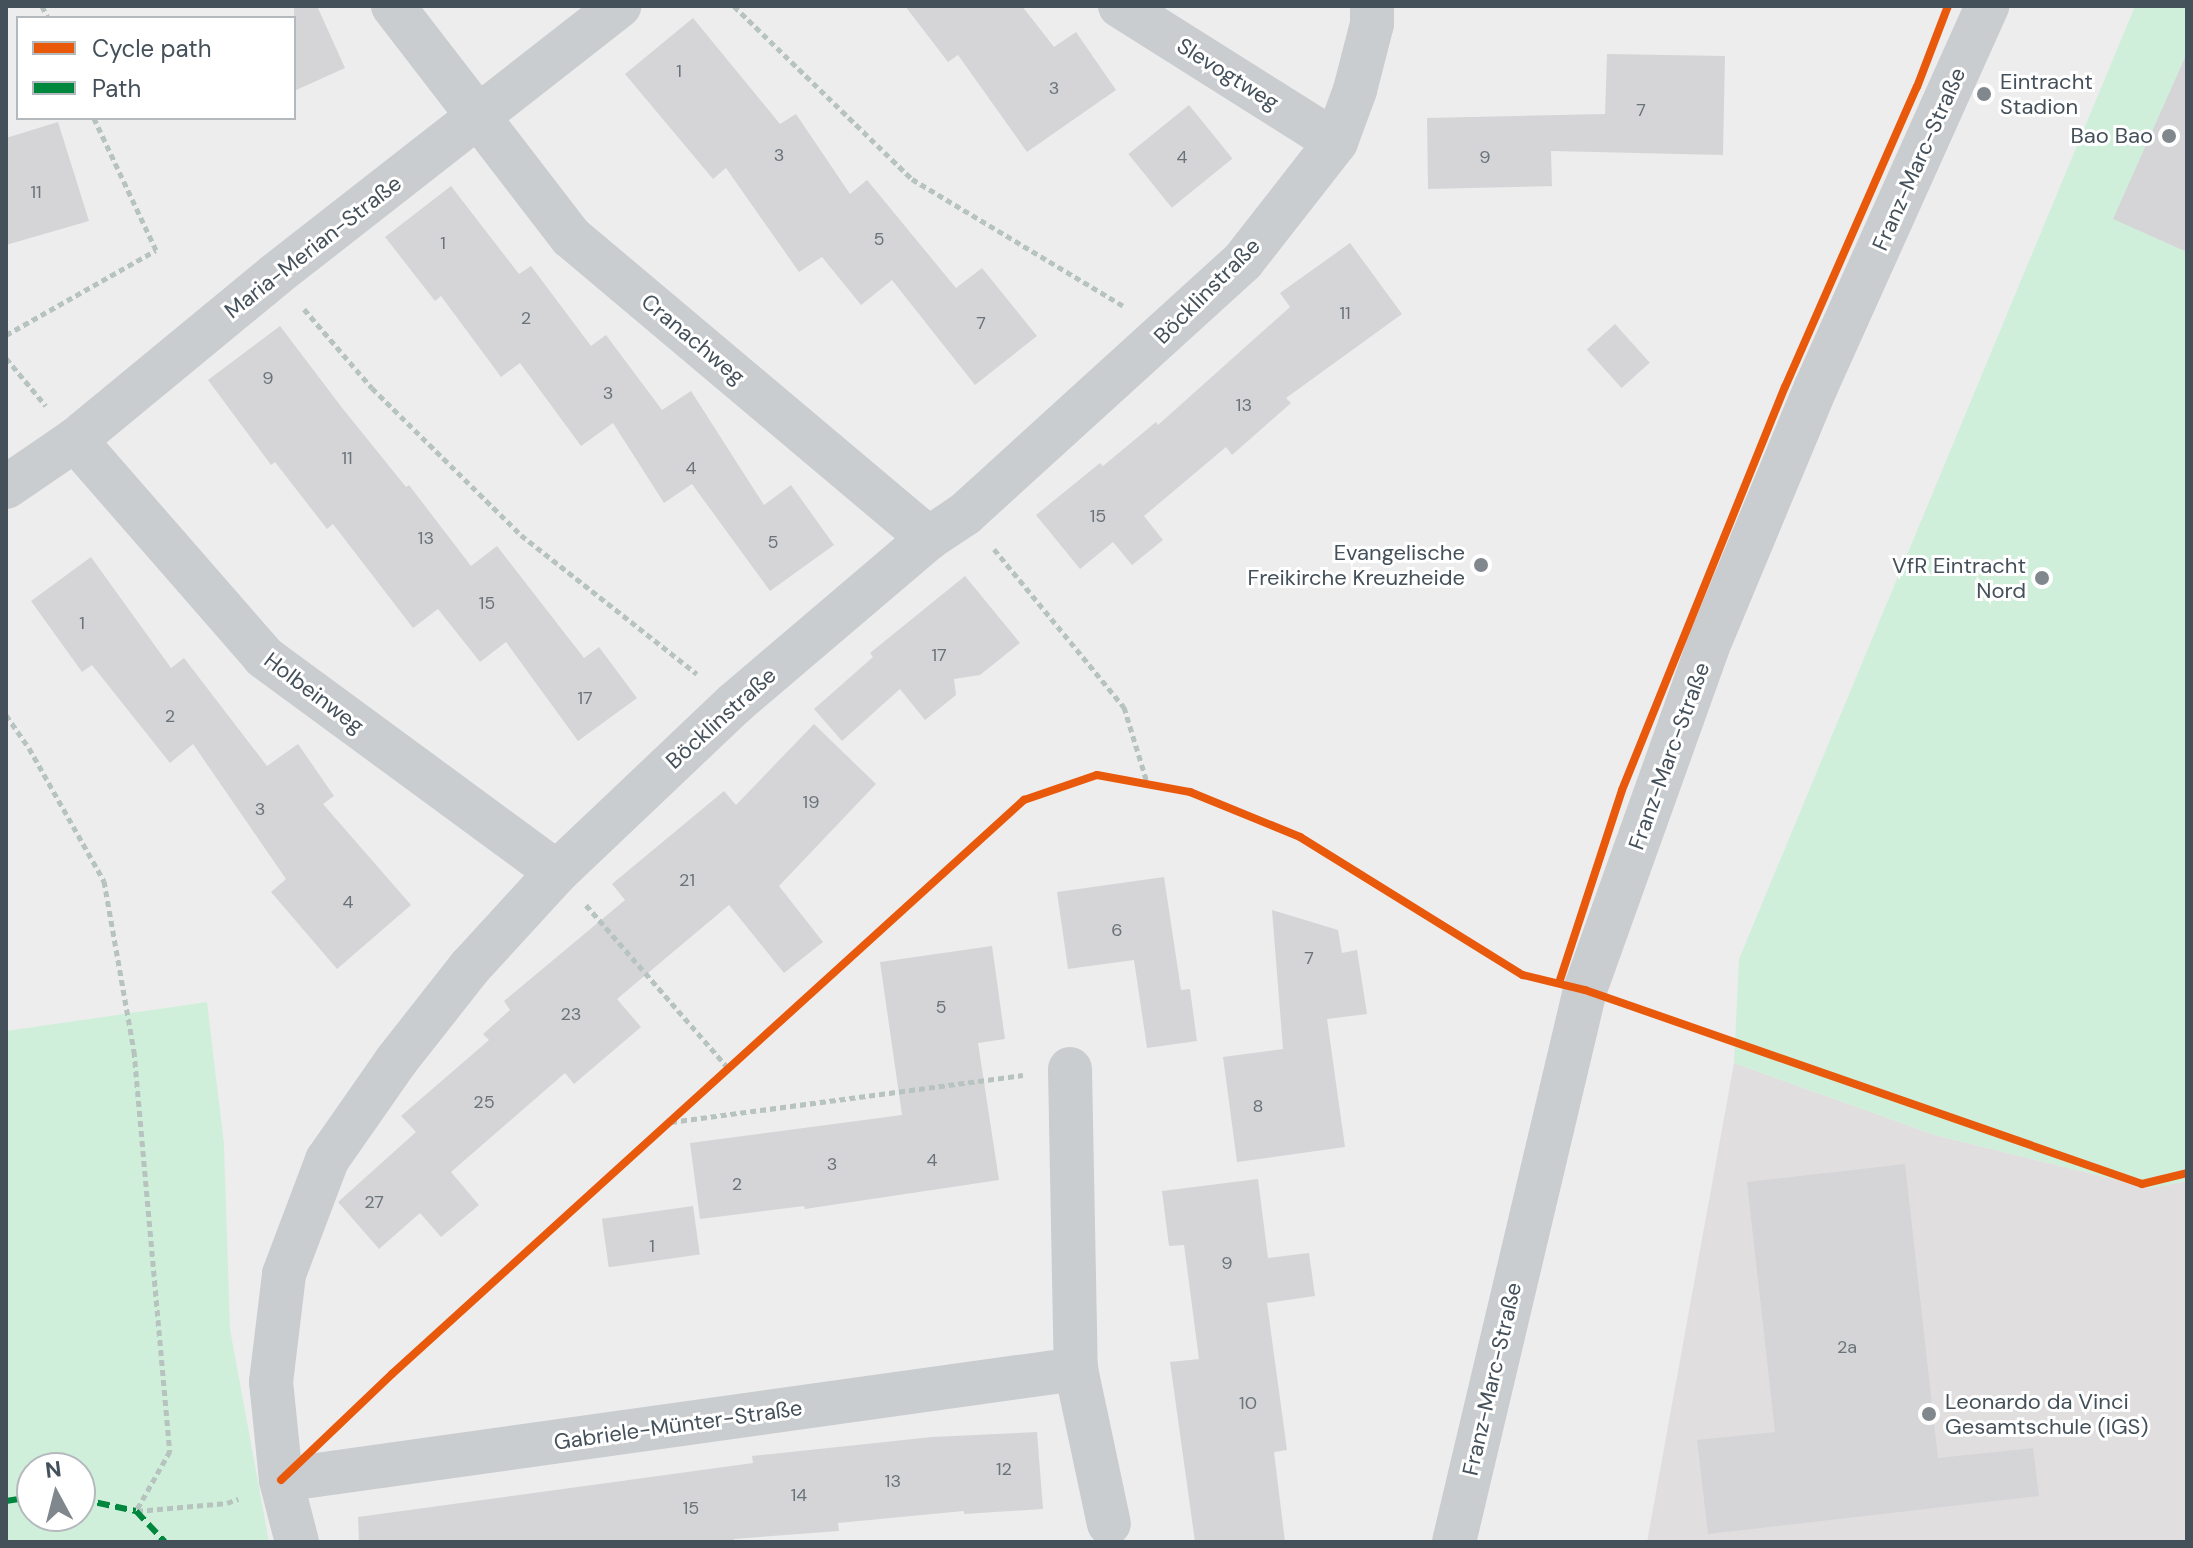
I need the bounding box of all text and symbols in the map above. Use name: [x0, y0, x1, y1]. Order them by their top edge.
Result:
legend: [16, 16, 296, 120]
street label: Slevogtweg: [1172, 32, 1284, 116]
text: Cycle path: [92, 33, 211, 64]
house number: 1: [676, 60, 682, 82]
street label: Franz-Marc-Straße: [1867, 63, 1971, 255]
place label: Eintracht Stadion: [2000, 68, 2093, 120]
text: Path: [92, 73, 141, 104]
house number: 3: [1049, 77, 1059, 99]
marker: Eintracht Stadion: [1975, 85, 1993, 103]
house number: 7: [1636, 99, 1646, 121]
place label: Bao Bao: [2071, 123, 2153, 149]
marker: Bao Bao: [2160, 127, 2178, 145]
house number: 3: [774, 144, 784, 166]
house number: 4: [1177, 146, 1187, 168]
house number: 9: [1479, 146, 1491, 168]
street label: Maria-Merian-Straße: [219, 170, 407, 324]
house number: 11: [30, 181, 42, 203]
house number: 5: [874, 228, 884, 250]
house number: 1: [440, 232, 446, 254]
street label: Böcklinstraße: [1149, 233, 1265, 349]
street label: Cranachweg: [636, 288, 750, 390]
house number: 11: [1339, 302, 1351, 324]
house number: 2: [521, 307, 531, 329]
house number: 7: [976, 312, 986, 334]
house number: 9: [262, 367, 274, 389]
house number: 3: [603, 382, 613, 404]
house number: 13: [1236, 394, 1252, 416]
house number: 11: [341, 447, 353, 469]
house number: 4: [686, 457, 696, 479]
house number: 15: [1090, 505, 1106, 527]
house number: 13: [418, 527, 434, 549]
house number: 5: [768, 531, 778, 553]
place label: Evangelische Freikirche Kreuzheide: [1248, 539, 1465, 590]
place label: VfR Eintracht Nord: [1892, 552, 2026, 604]
marker: Evangelische Freikirche Kreuzheide: [1472, 556, 1490, 574]
marker: VfR Eintracht Nord: [2033, 569, 2051, 587]
house number: 15: [479, 592, 495, 614]
house number: 1: [79, 612, 85, 634]
house number: 17: [931, 644, 947, 666]
street label: Holbeinweg: [259, 647, 369, 739]
street label: Franz-Marc-Straße: [1623, 659, 1715, 853]
street label: Böcklinstraße: [661, 662, 781, 774]
house number: 17: [577, 687, 593, 709]
house number: 2: [165, 705, 175, 727]
house number: 19: [803, 791, 819, 813]
house number: 3: [255, 798, 265, 820]
house number: 21: [679, 869, 695, 891]
house number: 4: [343, 891, 353, 913]
house number: 6: [1111, 919, 1123, 941]
house number: 7: [1304, 947, 1314, 969]
house number: 5: [936, 996, 946, 1018]
house number: 23: [560, 1003, 582, 1025]
house number: 25: [473, 1091, 495, 1113]
house number: 8: [1253, 1095, 1263, 1117]
house number: 4: [927, 1149, 937, 1171]
house number: 3: [827, 1153, 837, 1175]
house number: 2: [732, 1173, 742, 1195]
house number: 27: [364, 1191, 384, 1213]
house number: 1: [649, 1235, 655, 1257]
house number: 9: [1221, 1252, 1233, 1274]
street label: Franz-Marc-Straße: [1457, 1280, 1527, 1478]
house number: 2a: [1837, 1336, 1857, 1358]
place label: Leonardo da Vinci Gesamtschule (IGS): [1945, 1388, 2149, 1440]
house number: 10: [1239, 1392, 1257, 1414]
street label: Gabriele-Münter-Straße: [552, 1395, 804, 1455]
marker: Leonardo da Vinci Gesamtschule (IGS): [1920, 1405, 1938, 1423]
north arrow: [16, 1452, 96, 1532]
text: N: [44, 1454, 63, 1485]
house number: 12: [996, 1458, 1012, 1480]
house number: 13: [885, 1470, 901, 1492]
house number: 14: [791, 1484, 807, 1506]
house number: 15: [683, 1497, 699, 1519]

